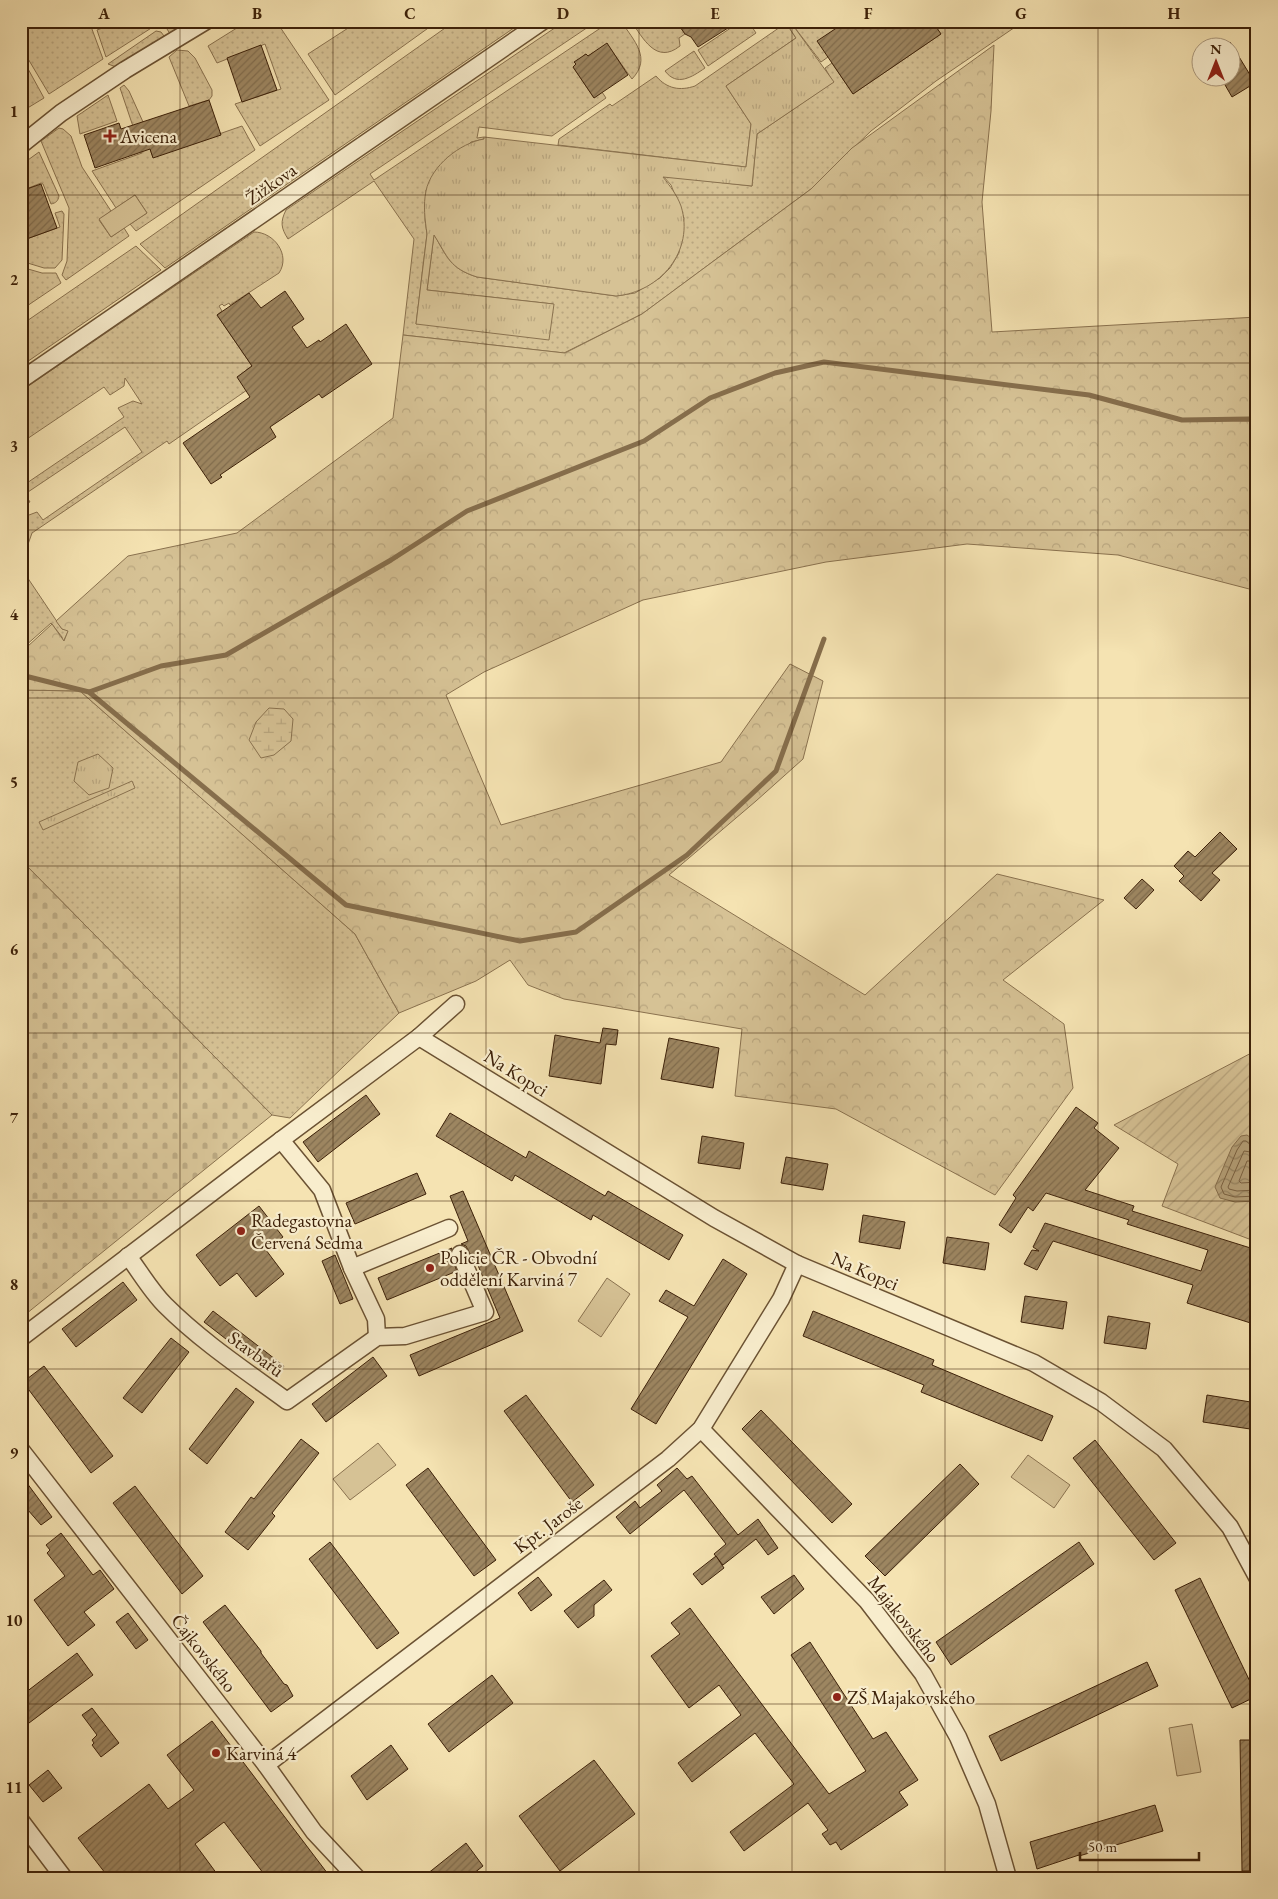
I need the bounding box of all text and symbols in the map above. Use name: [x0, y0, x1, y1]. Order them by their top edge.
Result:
text: A: [97, 3, 110, 24]
text: B: [252, 3, 262, 24]
text: C: [404, 3, 416, 24]
text: D: [557, 3, 569, 24]
text: E: [710, 3, 720, 24]
text: F: [864, 3, 873, 24]
text: G: [1015, 3, 1027, 24]
text: H: [1168, 3, 1181, 24]
north arrow: [1190, 38, 1240, 88]
text: N: [1210, 40, 1222, 58]
text: 1: [10, 101, 18, 122]
place label: Avicena: [119, 124, 178, 149]
marker: Avicena: [104, 130, 116, 142]
street label: Žižkova: [241, 157, 302, 211]
text: 2: [10, 269, 19, 290]
text: 3: [10, 436, 18, 457]
text: 4: [10, 604, 19, 625]
text: 5: [10, 772, 18, 793]
text: 6: [10, 939, 19, 960]
street label: Na Kopci: [479, 1044, 553, 1103]
text: 7: [10, 1107, 19, 1128]
place label: Radegastovna Červená Sedma: [251, 1208, 363, 1255]
marker: Radegastovna Červená Sedma: [235, 1225, 247, 1237]
place label: Policie ČR - Obvodní oddělení Karviná 7: [440, 1245, 597, 1292]
street label: Na Kopci: [827, 1246, 903, 1297]
marker: Policie ČR - Obvodní oddělení Karviná 7: [424, 1262, 436, 1274]
text: 8: [10, 1274, 18, 1295]
street label: Stavbařů: [223, 1325, 289, 1383]
text: 9: [10, 1442, 19, 1463]
street label: Kpt. Jaroše: [508, 1491, 588, 1559]
street label: Majakovského: [862, 1570, 946, 1668]
street label: Čajkovského: [165, 1609, 243, 1697]
text: 10: [6, 1610, 23, 1631]
place label: ZŠ Majakovského: [847, 1685, 975, 1710]
marker: ZŠ Majakovského: [831, 1691, 843, 1703]
place label: Karviná 4: [226, 1741, 297, 1766]
marker: Karviná 4: [210, 1747, 222, 1759]
text: 11: [6, 1777, 22, 1798]
scale bar: [1080, 1829, 1199, 1861]
text: 50 m: [1088, 1837, 1117, 1856]

